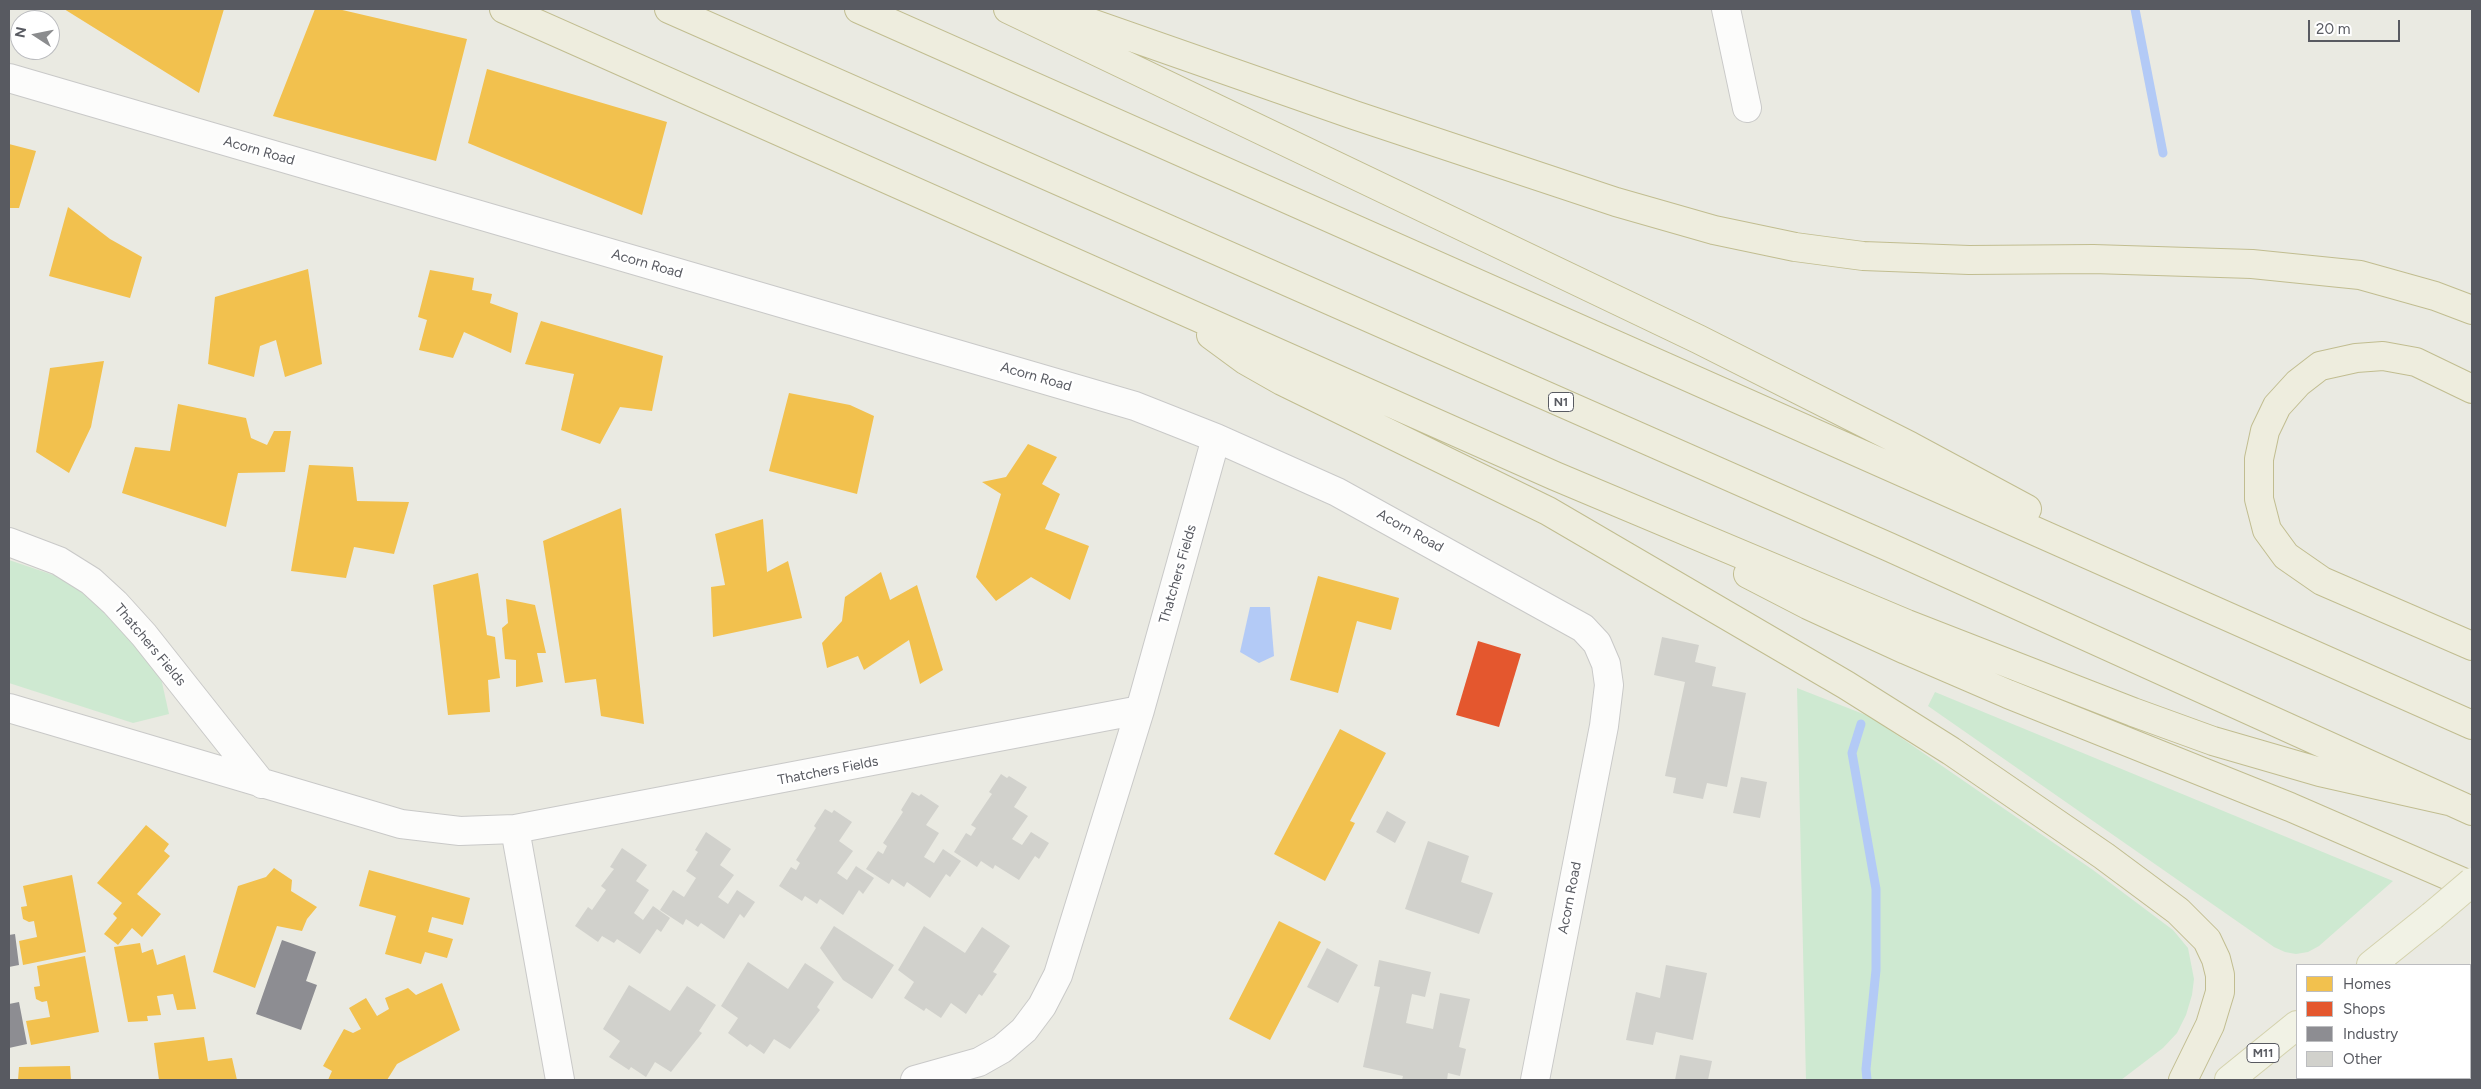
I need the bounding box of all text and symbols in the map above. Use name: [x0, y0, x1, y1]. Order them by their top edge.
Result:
north arrow: [10, 10, 60, 60]
scale bar: [2311, 10, 2404, 42]
text: 20 m: [2316, 20, 2350, 38]
text: N: [11, 25, 30, 39]
street label: Acorn Road: [221, 133, 297, 169]
street label: Acorn Road: [609, 246, 685, 282]
street label: Acorn Road: [998, 359, 1074, 395]
road number: N1: [1548, 392, 1574, 412]
street label: Acorn Road: [1374, 506, 1446, 556]
street label: Thatchers Fields: [1156, 523, 1200, 625]
street label: Thatchers Fields: [111, 601, 189, 689]
street label: Thatchers Fields: [776, 753, 880, 789]
street label: Acorn Road: [1555, 860, 1585, 936]
legend: [2296, 964, 2471, 1079]
text: Homes: [2343, 975, 2391, 993]
text: Shops: [2343, 1000, 2385, 1018]
text: Industry: [2343, 1025, 2398, 1043]
road number: M11: [2247, 1044, 2279, 1062]
text: Other: [2343, 1050, 2382, 1068]

